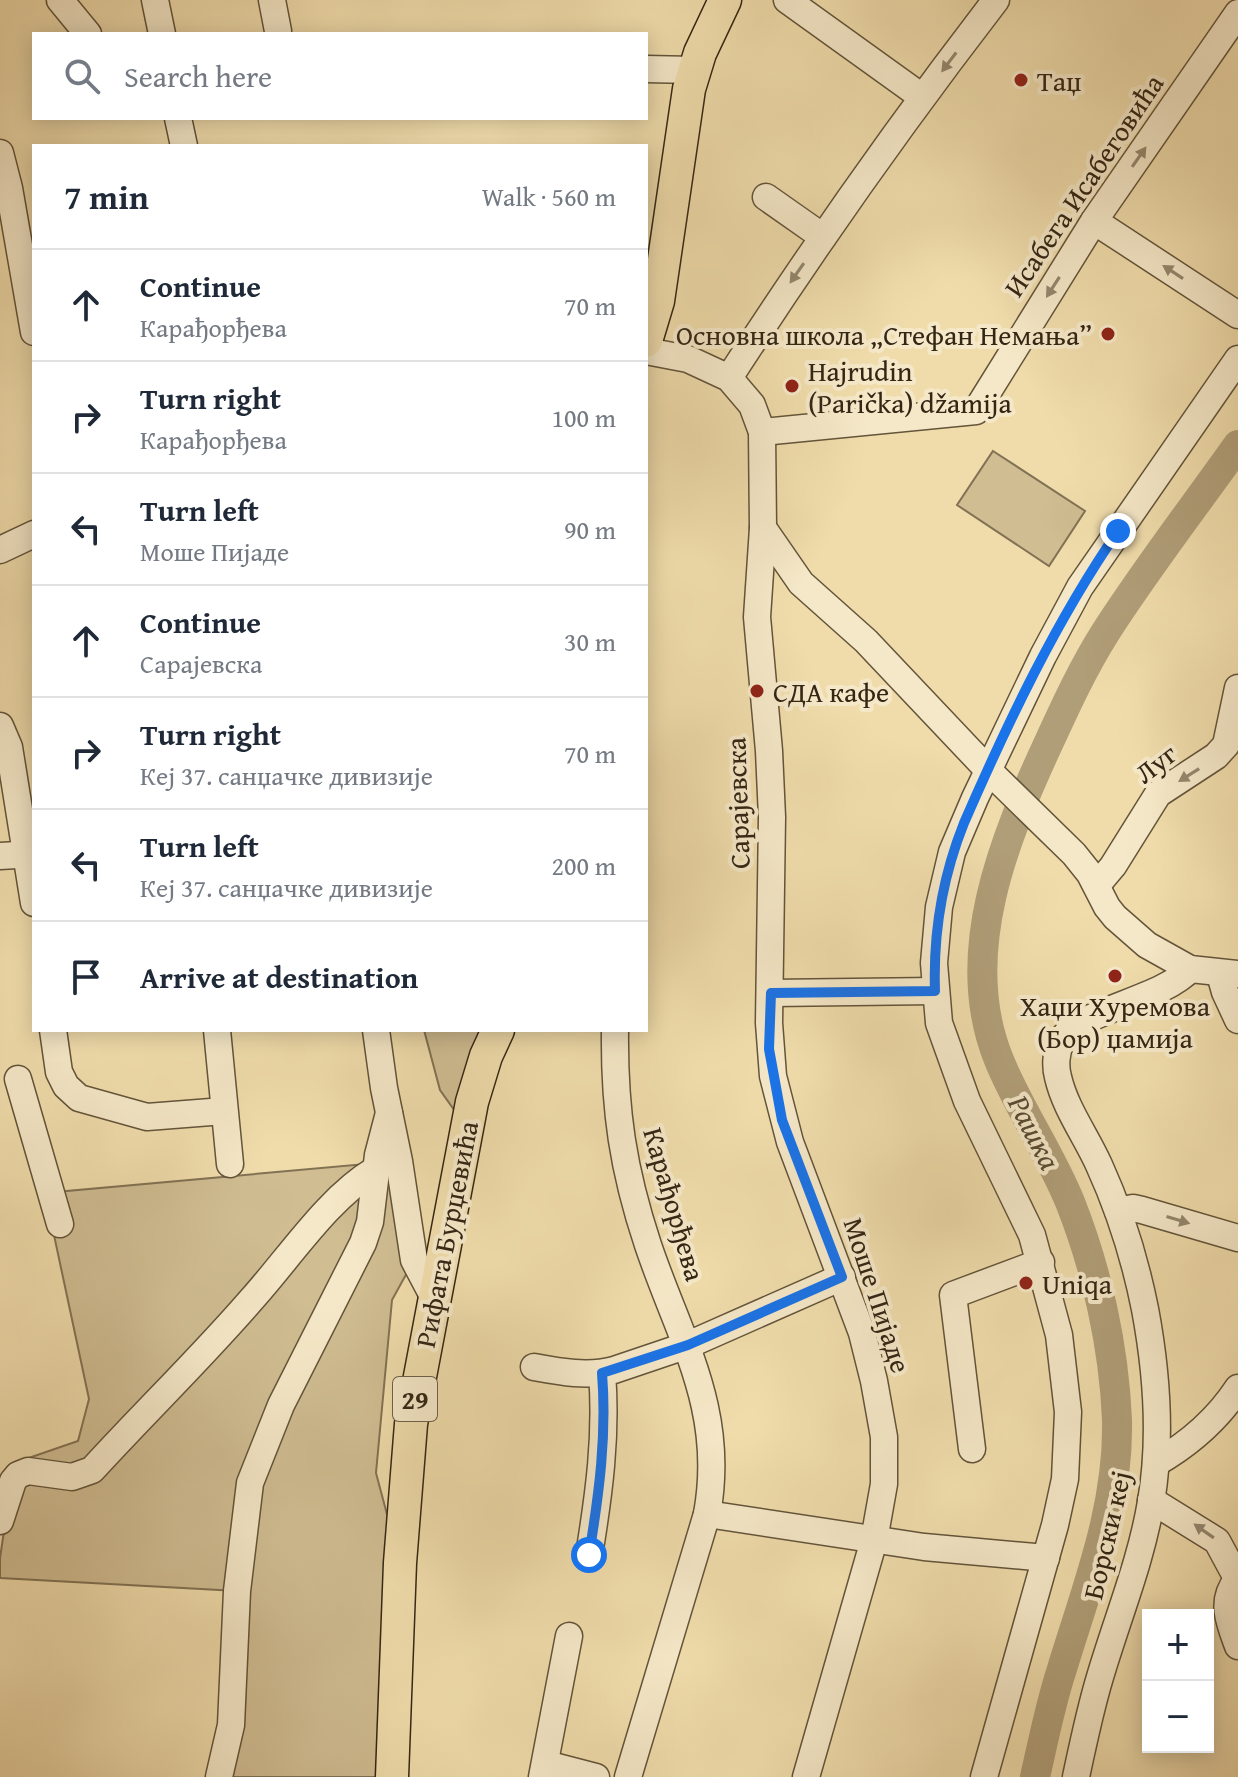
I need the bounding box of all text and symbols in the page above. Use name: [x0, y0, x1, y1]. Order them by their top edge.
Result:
search box: [32, 32, 648, 120]
one-way arrow: [941, 52, 957, 72]
icon: search: [60, 54, 104, 98]
text: Search here: [124, 54, 272, 98]
place label: Таџ: [1037, 60, 1082, 101]
street label: Исабега Исабеговића: [993, 65, 1173, 305]
marker: Таџ: [1012, 71, 1030, 89]
one-way arrow: [1131, 146, 1146, 167]
text: 7 min: [64, 172, 149, 221]
text: Walk · 560 m: [482, 177, 616, 216]
one-way arrow: [790, 263, 806, 284]
text: Continue: [140, 264, 261, 308]
one-way arrow: [1162, 266, 1184, 280]
one-way arrow: [1046, 276, 1060, 298]
icon: ahead: [64, 283, 108, 327]
text: 70 m: [564, 286, 616, 325]
text: Карађорђева: [140, 308, 287, 347]
place label: Основна школа „Стефан Немања”: [676, 314, 1092, 355]
marker: Основна школа „Стефан Немања”: [1099, 325, 1117, 343]
place label: Hajrudin (Parička) džamija: [808, 350, 1012, 423]
text: Turn right: [140, 376, 281, 420]
marker: Hajrudin (Parička) džamija: [783, 377, 801, 395]
icon: right: [64, 395, 108, 439]
text: 100 m: [551, 398, 616, 437]
text: Карађорђева: [140, 420, 287, 459]
text: Turn left: [140, 488, 259, 532]
icon: left: [64, 507, 108, 551]
text: 90 m: [564, 510, 616, 549]
route end: [1100, 513, 1136, 549]
text: Моше Пијаде: [140, 532, 289, 571]
text: Continue: [140, 600, 261, 644]
icon: ahead: [64, 619, 108, 663]
text: 30 m: [564, 622, 616, 661]
text: Сарајевска: [140, 644, 262, 683]
place label: СДА кафе: [773, 671, 889, 712]
marker: СДА кафе: [748, 682, 766, 700]
text: Turn right: [140, 712, 281, 756]
icon: right: [64, 731, 108, 775]
street label: Луг: [1125, 733, 1185, 793]
text: 70 m: [564, 734, 616, 773]
street label: Сарајевска: [714, 736, 760, 870]
text: Кеј 37. санџачке дивизије: [140, 756, 433, 795]
one-way arrow: [1178, 767, 1200, 781]
text: Turn left: [140, 824, 259, 868]
icon: left: [64, 843, 108, 887]
text: 200 m: [551, 846, 616, 885]
text: Кеј 37. санџачке дивизије: [140, 868, 433, 907]
icon: arrive: [64, 955, 108, 999]
text: Arrive at destination: [140, 955, 418, 999]
marker: Хаџи Хуремова (Бор) џамија: [1106, 967, 1124, 985]
place label: Хаџи Хуремова (Бор) џамија: [1020, 985, 1211, 1058]
water label: Рашка: [997, 1086, 1073, 1177]
street label: Рифата Бурџевића: [404, 1117, 488, 1351]
street label: Карађорђева: [634, 1122, 717, 1286]
street label: Моше Пијаде: [834, 1212, 922, 1378]
one-way arrow: [1167, 1214, 1191, 1227]
place label: Uniqa: [1042, 1263, 1113, 1304]
marker: Uniqa: [1017, 1274, 1035, 1292]
road number: 29: [393, 1377, 437, 1421]
street label: Борски кеј: [1071, 1467, 1141, 1603]
one-way arrow: [1193, 1524, 1214, 1540]
route start: [571, 1537, 607, 1573]
map controls: [1142, 1609, 1214, 1753]
button: +: [1142, 1609, 1214, 1681]
button: −: [1142, 1681, 1214, 1753]

